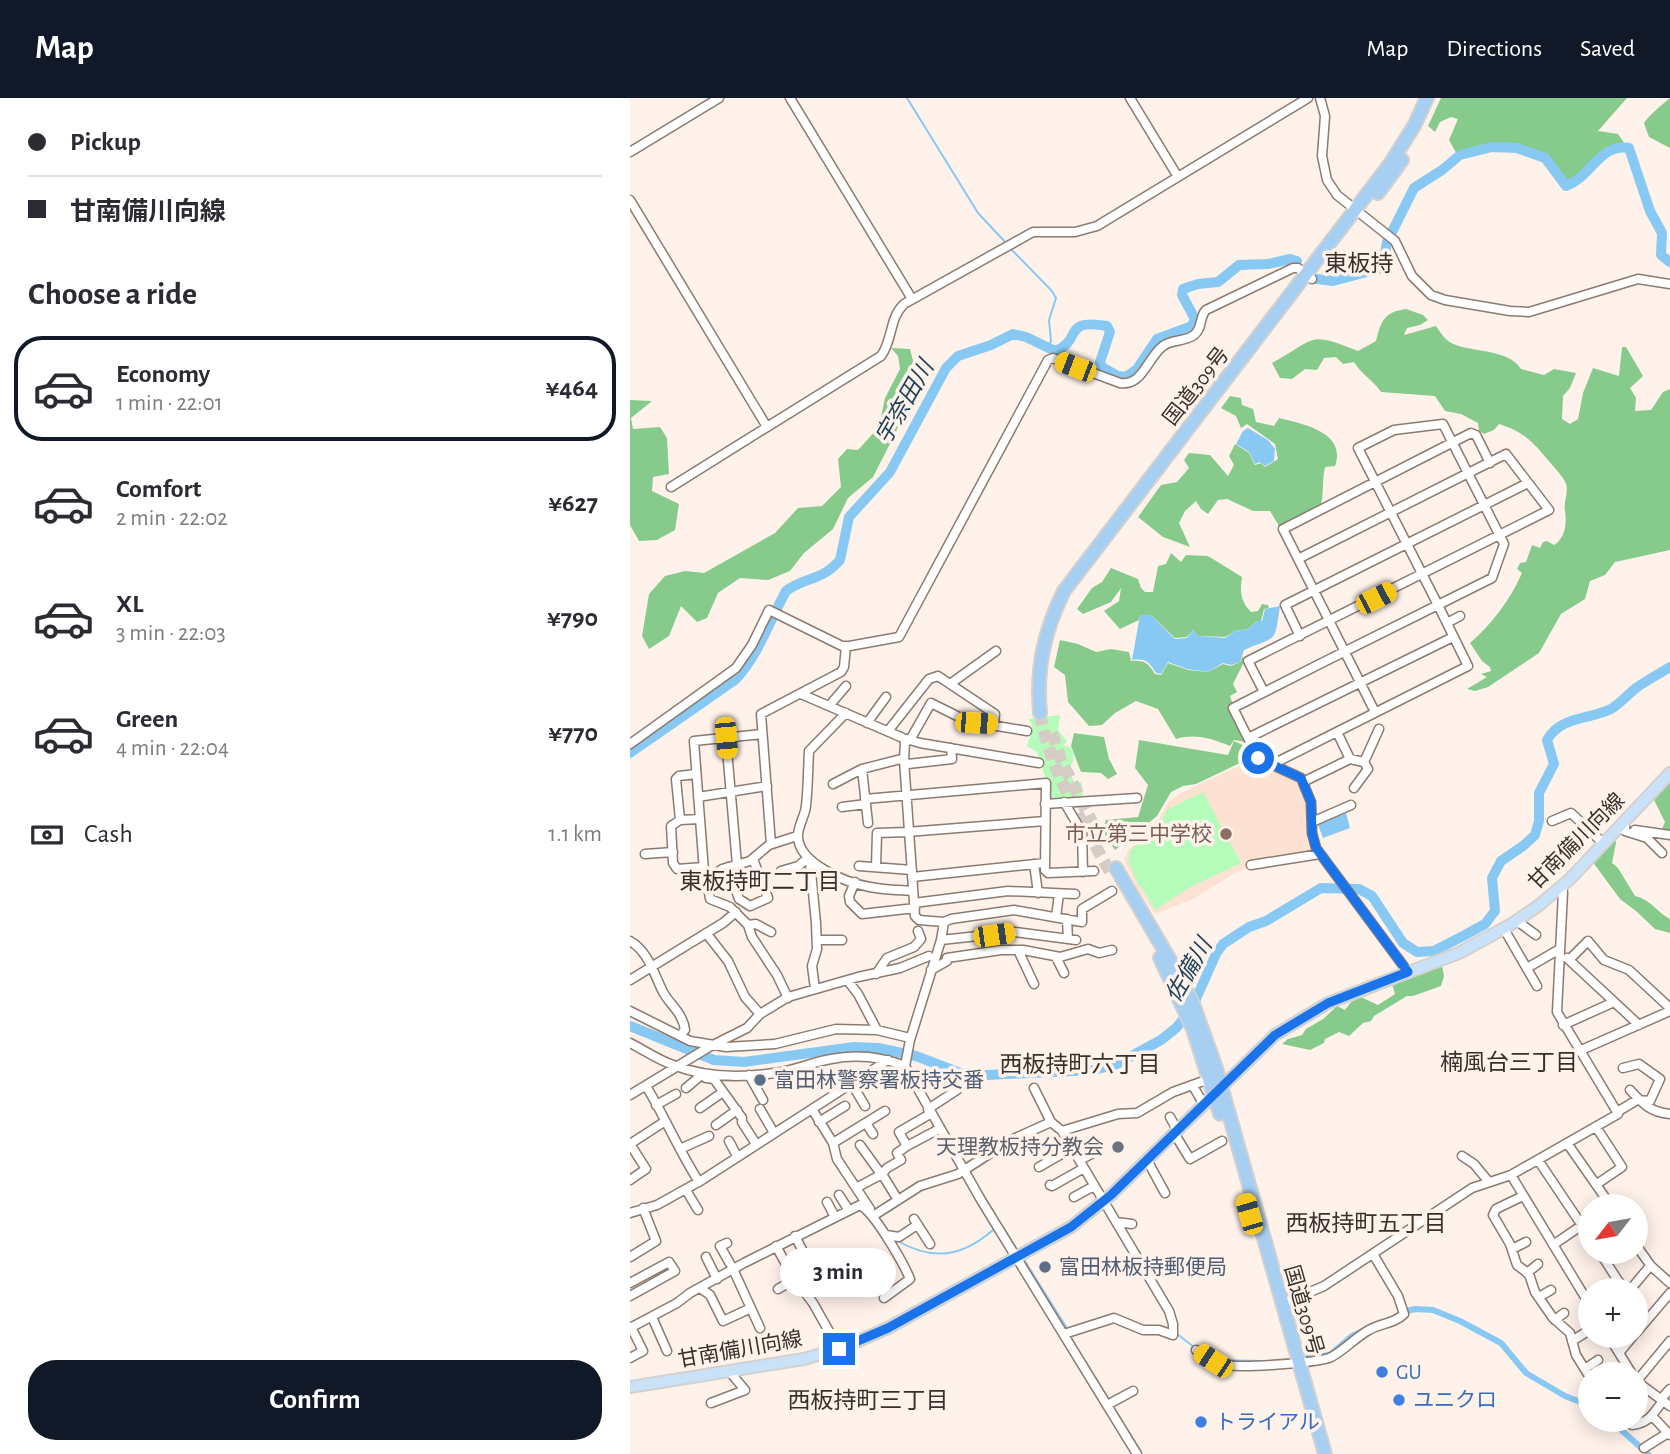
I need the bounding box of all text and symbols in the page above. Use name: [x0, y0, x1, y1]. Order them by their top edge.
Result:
text: Map: [35, 32, 94, 65]
text: Map: [1366, 37, 1408, 61]
text: Directions: [1446, 37, 1542, 61]
text: Saved: [1580, 37, 1635, 61]
text: Pickup: [70, 129, 141, 155]
text: 甘南備川向線: [70, 199, 226, 225]
district label: 東板持: [1325, 251, 1394, 276]
text: Choose a ride: [28, 278, 197, 310]
street label: 国道309号: [1159, 343, 1233, 429]
car: [1052, 350, 1099, 384]
water label: 宇奈田川: [871, 354, 940, 448]
icon: car: [32, 357, 95, 420]
text: Economy: [116, 361, 210, 387]
text: ¥464: [546, 375, 598, 401]
text: 1 min · 22:01: [116, 392, 223, 415]
icon: car: [32, 472, 95, 535]
text: Comfort: [116, 476, 201, 502]
text: ¥627: [548, 490, 598, 516]
text: 2 min · 22:02: [116, 507, 228, 530]
car: [1353, 579, 1400, 617]
icon: car: [32, 587, 95, 650]
text: XL: [116, 591, 143, 617]
text: ¥790: [547, 605, 598, 631]
text: 3 min · 22:03: [116, 622, 226, 645]
icon: car: [32, 702, 95, 765]
text: Green: [116, 706, 178, 732]
car: [955, 711, 998, 735]
car: [714, 716, 739, 760]
text: ¥770: [548, 720, 598, 746]
text: 4 min · 22:04: [116, 737, 229, 760]
route start: [1242, 742, 1274, 774]
street label: 甘南備川向線: [1524, 789, 1628, 893]
icon: cash: [28, 816, 66, 854]
text: Cash: [84, 821, 133, 847]
text: 1.1 km: [548, 823, 602, 846]
place label: 市立第三中学校: [1065, 823, 1212, 845]
marker: 市立第三中学校: [1218, 826, 1234, 842]
district label: 東板持町二丁目: [680, 869, 841, 894]
car: [972, 922, 1017, 948]
water label: 佐備川: [1160, 932, 1218, 1006]
district label: 楠風台三丁目: [1440, 1050, 1578, 1075]
district label: 西板持町六丁目: [1000, 1052, 1161, 1077]
place label: 富田林警察署板持交番: [774, 1069, 984, 1091]
marker: 富田林警察署板持交番: [752, 1072, 768, 1088]
place label: 天理教板持分教会: [936, 1136, 1104, 1158]
marker: 天理教板持分教会: [1110, 1139, 1126, 1155]
car: [1234, 1191, 1265, 1237]
north arrow: [1578, 1194, 1648, 1264]
map controls: [1578, 1194, 1648, 1432]
district label: 西板持町五丁目: [1286, 1211, 1447, 1236]
callout: 3 min: [781, 1248, 897, 1296]
place label: 富田林板持郵便局: [1059, 1256, 1227, 1278]
marker: 富田林板持郵便局: [1037, 1259, 1053, 1275]
text: 3 min: [813, 1261, 863, 1284]
street label: 国道309号: [1281, 1262, 1327, 1358]
button: +: [1578, 1278, 1648, 1348]
street label: 甘南備川向線: [676, 1327, 804, 1371]
route end: [823, 1333, 855, 1365]
car: [1190, 1341, 1237, 1381]
button: Confirm: [28, 1360, 602, 1440]
place label: GU: [1396, 1362, 1422, 1383]
button: −: [1578, 1362, 1648, 1432]
marker: GU: [1374, 1364, 1390, 1380]
district label: 西板持町三丁目: [788, 1388, 949, 1413]
place label: ユニクロ: [1413, 1389, 1497, 1411]
marker: ユニクロ: [1391, 1392, 1407, 1408]
place label: トライアル: [1215, 1412, 1320, 1433]
marker: トライアル: [1193, 1414, 1209, 1430]

